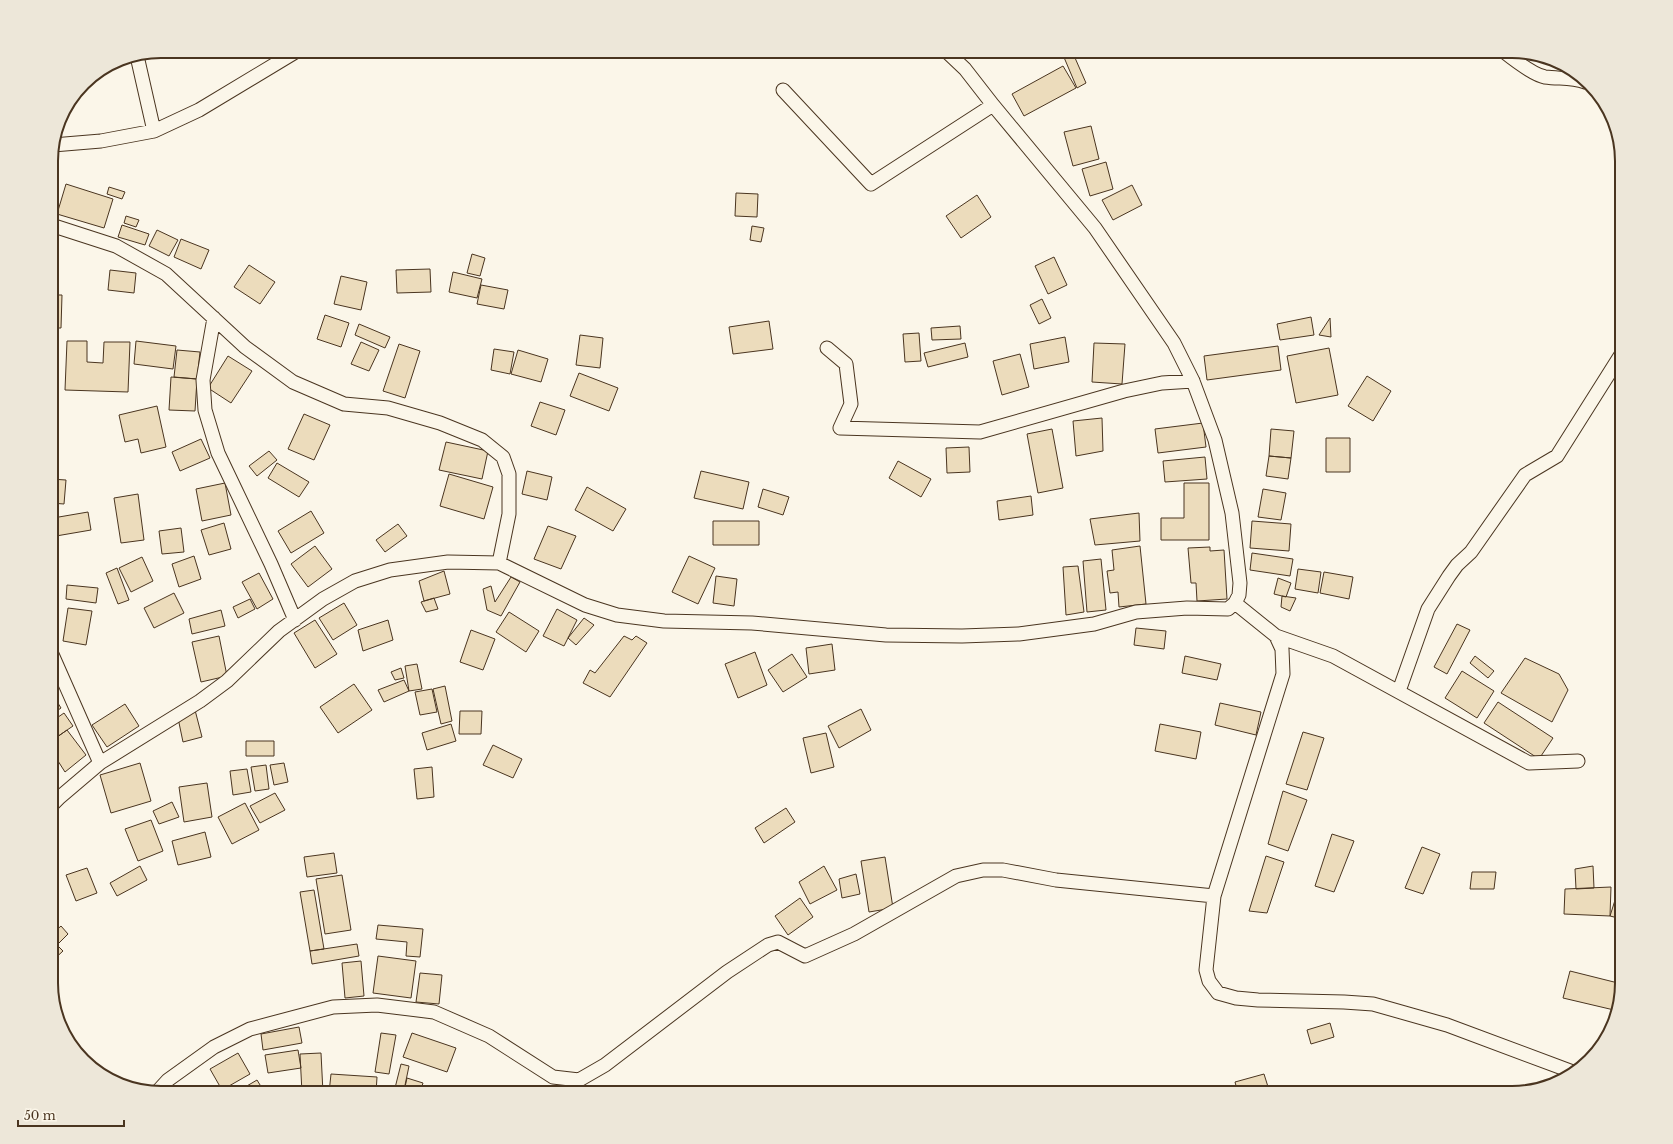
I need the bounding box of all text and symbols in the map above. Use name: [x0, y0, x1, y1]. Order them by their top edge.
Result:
scale bar: [18, 1102, 124, 1128]
text: 50 m: [24, 1108, 56, 1123]

